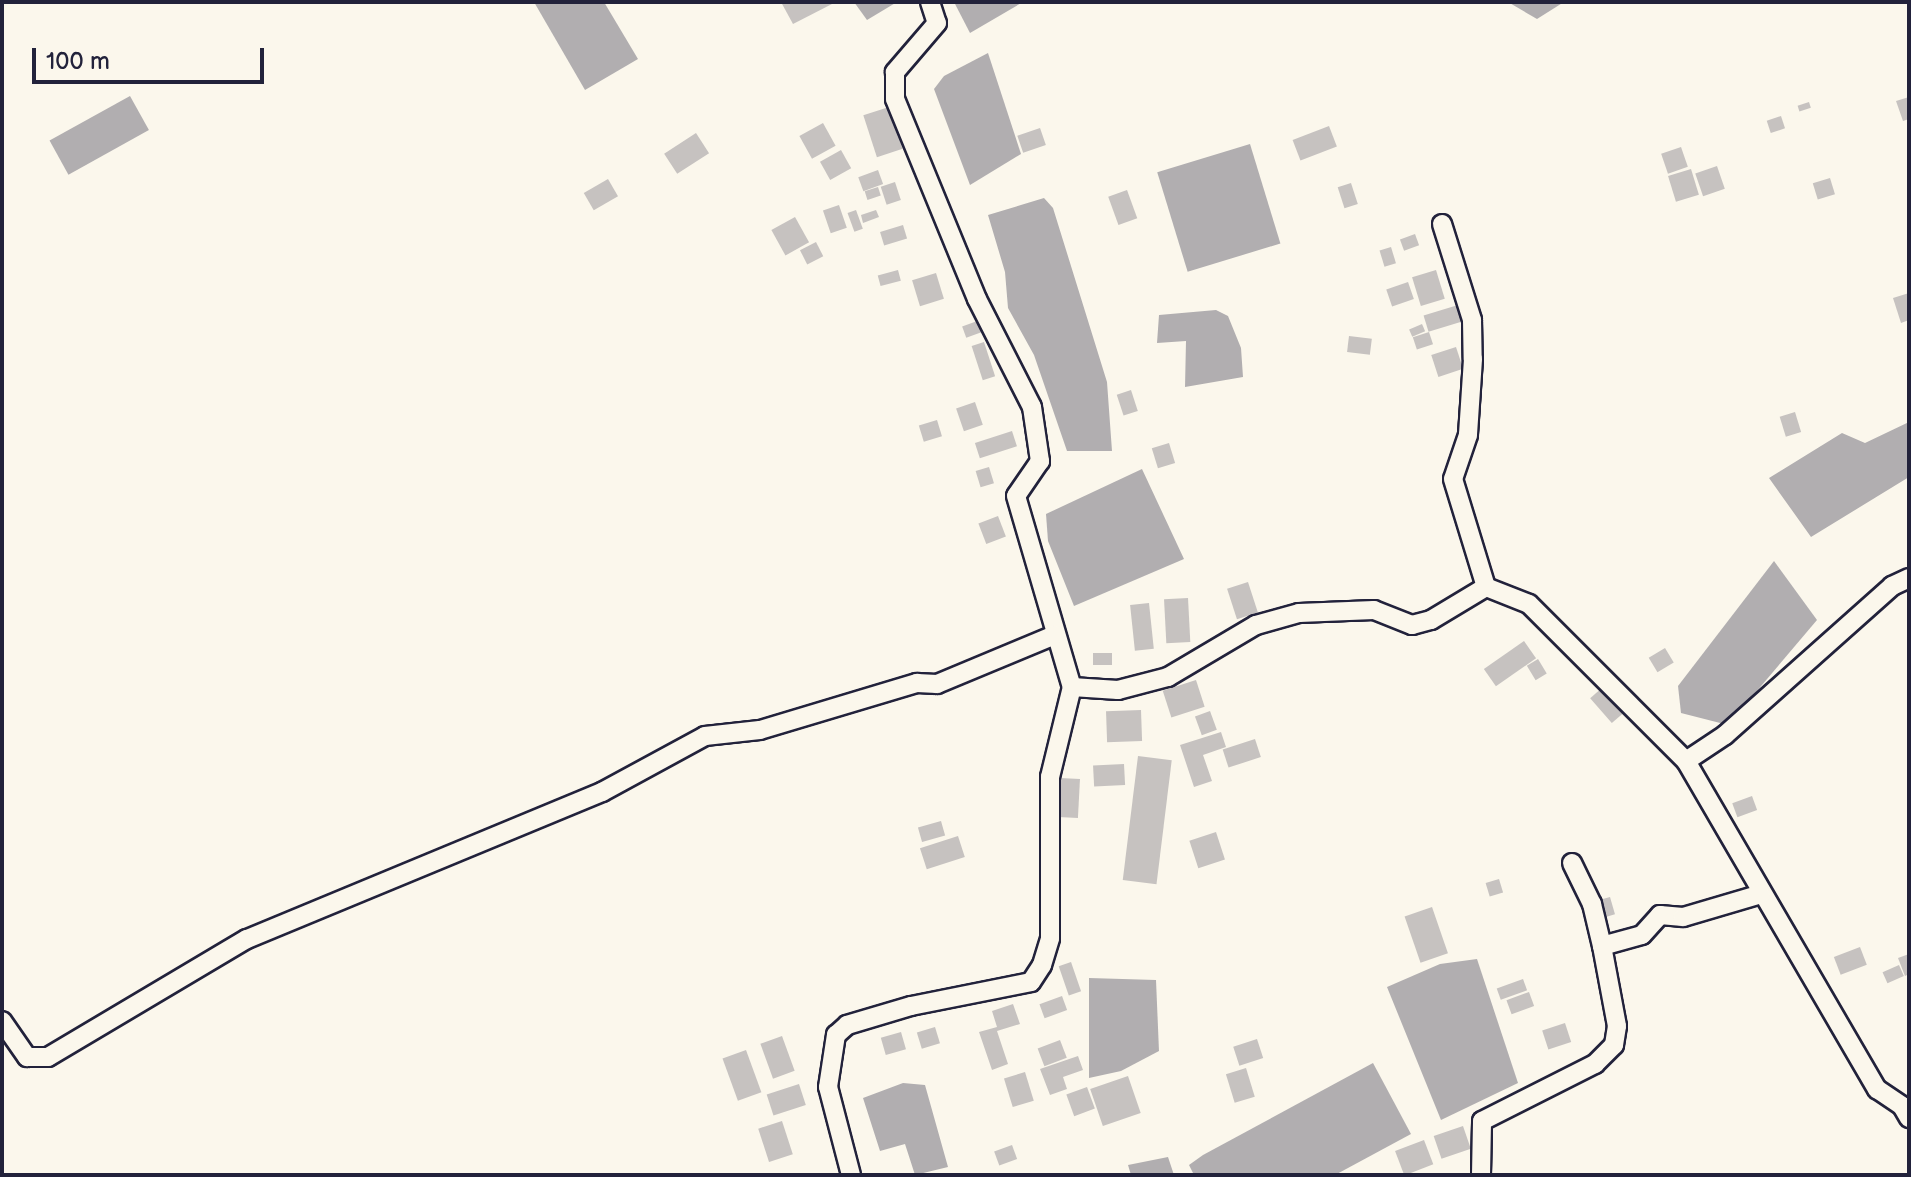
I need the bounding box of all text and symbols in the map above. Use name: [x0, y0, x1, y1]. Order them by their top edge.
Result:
scale bar: [36, 32, 268, 82]
text: 100 m: [46, 47, 110, 76]

